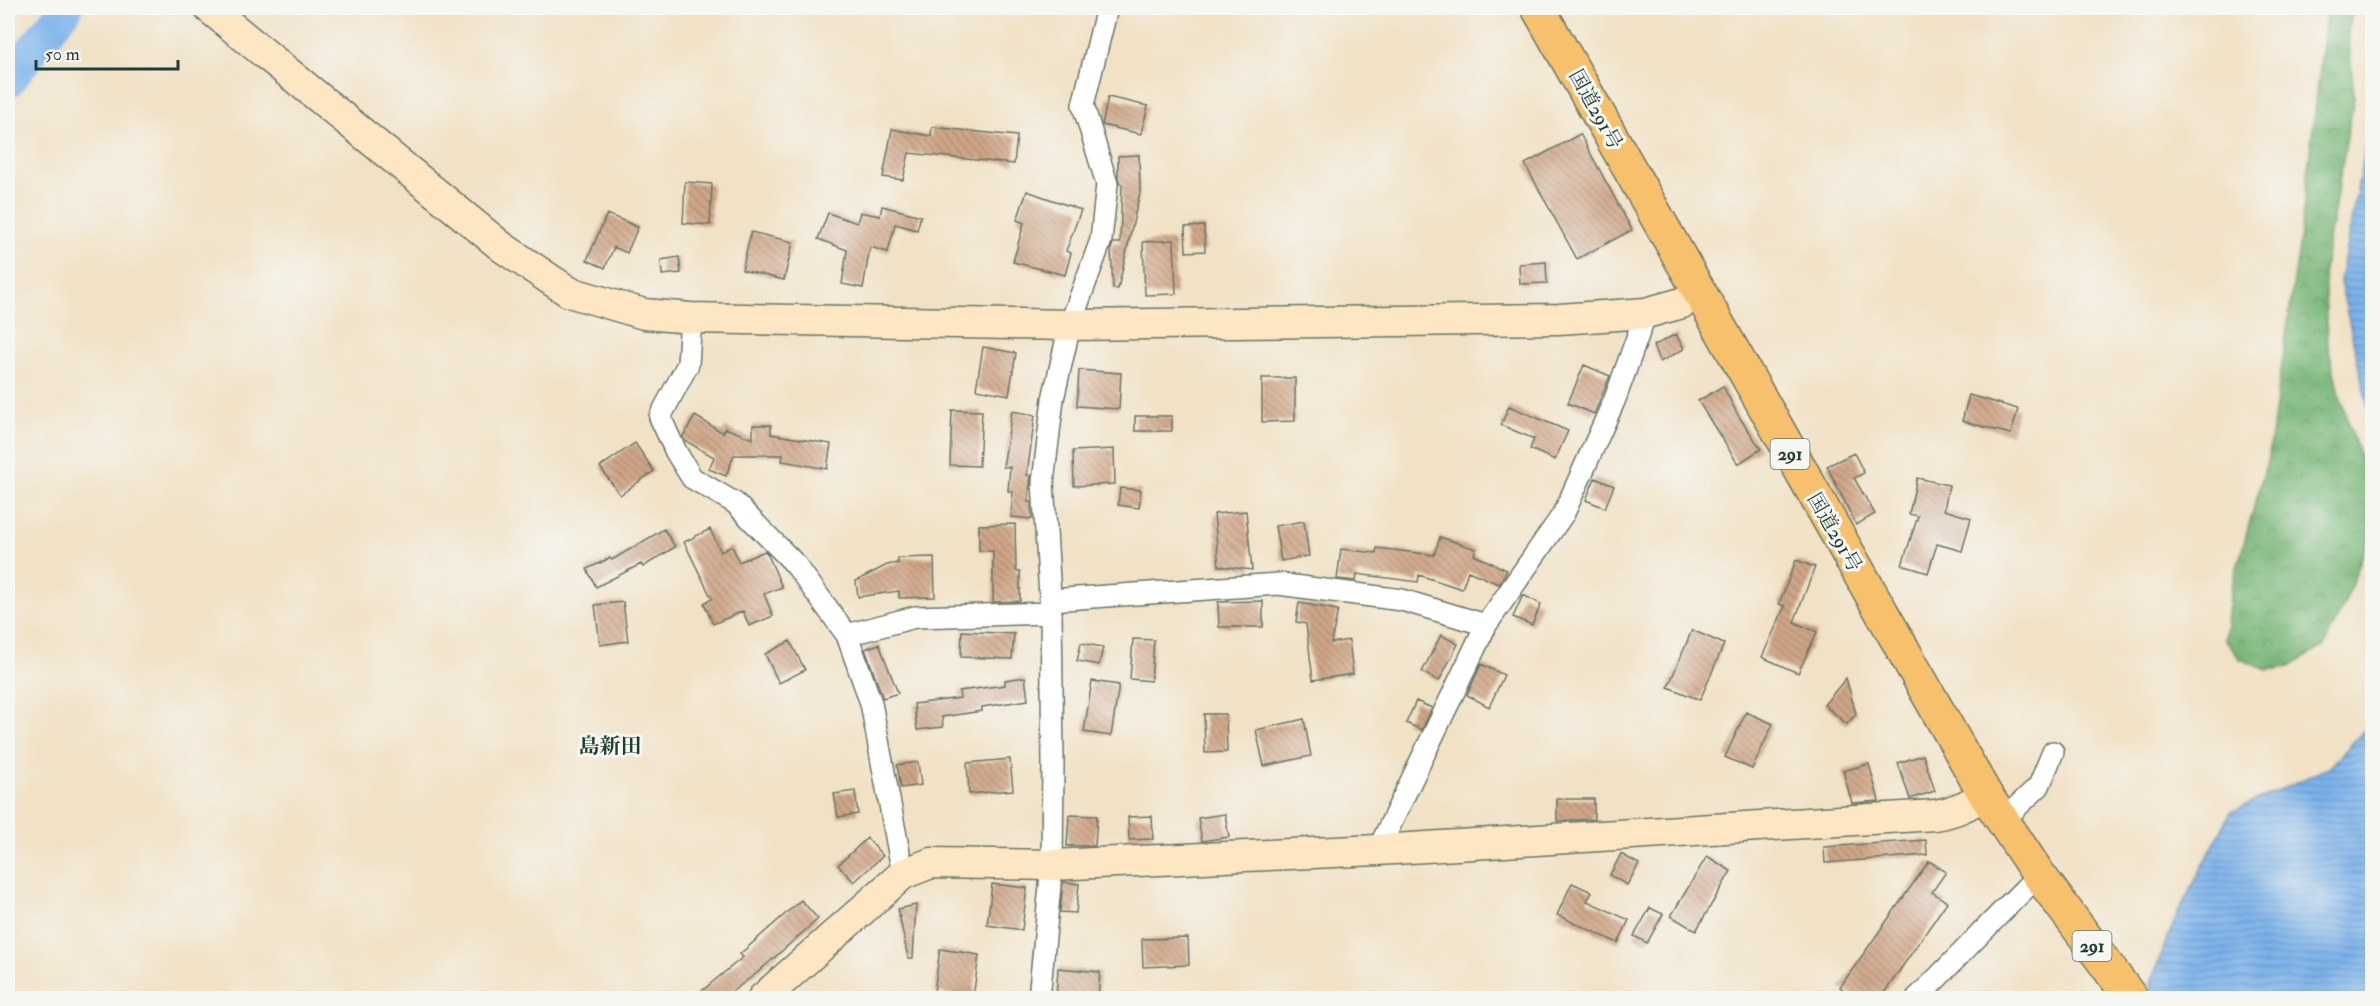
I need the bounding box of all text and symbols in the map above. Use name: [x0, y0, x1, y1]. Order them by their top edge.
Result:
scale bar: [36, 33, 178, 71]
text: 50 m: [45, 43, 80, 66]
street label: 国道291号: [1563, 65, 1628, 154]
road number: 291: [1770, 439, 1810, 469]
street label: 国道291号: [1802, 488, 1867, 576]
district label: 島新田: [579, 733, 642, 760]
road number: 291: [2072, 931, 2112, 961]

